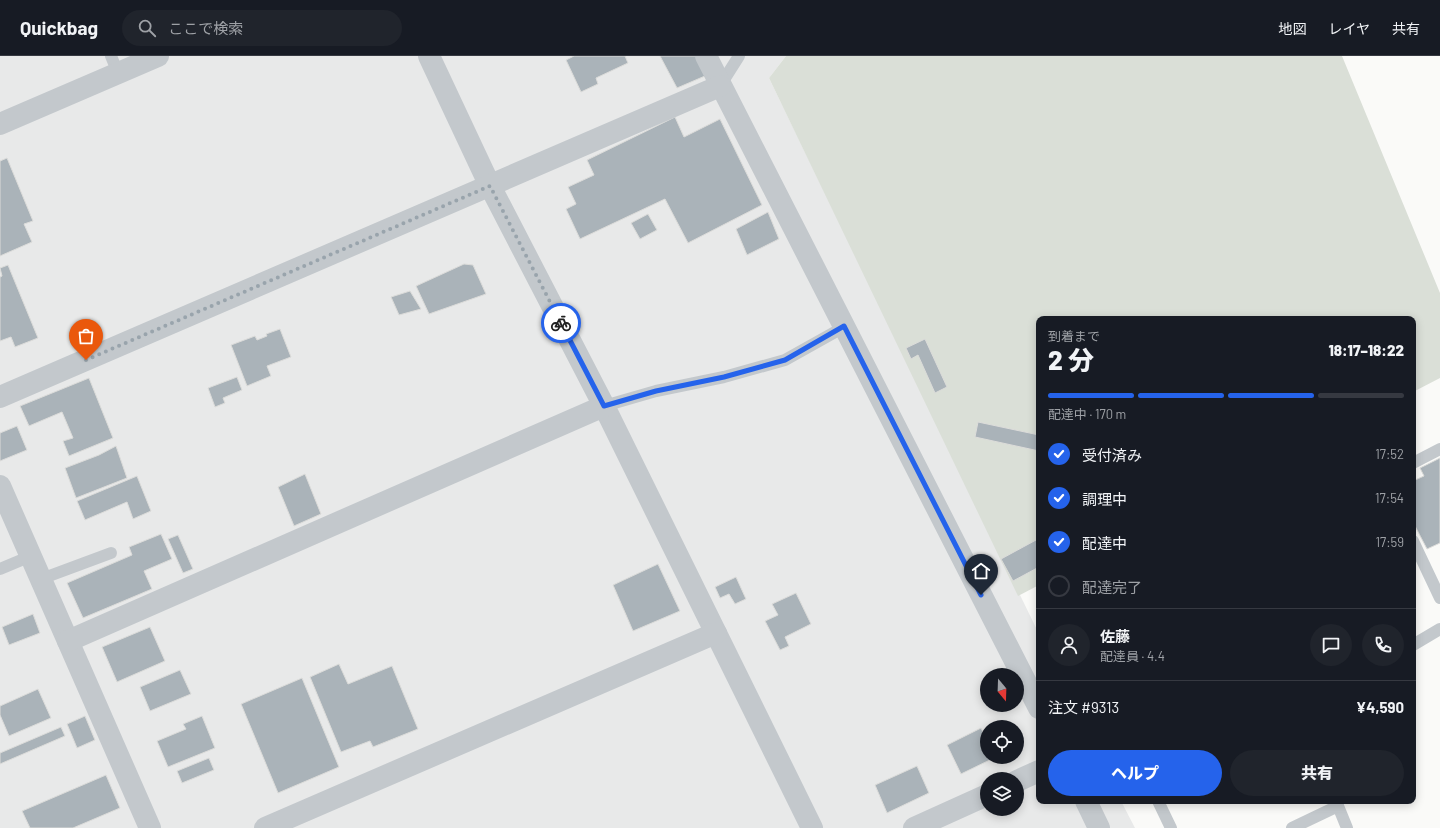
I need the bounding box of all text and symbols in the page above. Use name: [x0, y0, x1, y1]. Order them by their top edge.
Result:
search box: [122, 10, 402, 46]
text: Quickbag: [20, 16, 98, 39]
icon: search: [136, 17, 158, 39]
text: ここで検索: [168, 19, 243, 37]
text: 地図: [1278, 20, 1306, 37]
text: レイヤ: [1328, 20, 1370, 37]
text: 共有: [1392, 20, 1420, 37]
courier: [541, 303, 581, 343]
icon: bike: [550, 312, 572, 334]
pin: [69, 319, 103, 360]
icon: bag: [75, 325, 97, 347]
text: 到着まで: [1048, 328, 1100, 344]
text: 18:17–18:22: [1328, 341, 1404, 359]
text: 2 分: [1048, 344, 1094, 375]
text: 配達中 · 170 m: [1048, 406, 1126, 422]
icon: check: [1048, 443, 1070, 465]
text: 受付済み: [1082, 446, 1142, 464]
text: 17:52: [1375, 446, 1404, 462]
icon: check: [1048, 487, 1070, 509]
text: 調理中: [1082, 490, 1127, 508]
text: 17:54: [1375, 490, 1404, 506]
icon: check: [1048, 531, 1070, 553]
text: 配達中: [1082, 534, 1127, 552]
text: 17:59: [1375, 534, 1404, 550]
pin: [964, 554, 998, 595]
icon: home: [970, 560, 992, 582]
text: 配達完了: [1082, 578, 1142, 596]
button: person: [1048, 624, 1090, 666]
button: chat: [1310, 624, 1352, 666]
button: phone: [1362, 624, 1404, 666]
text: 佐藤: [1100, 627, 1130, 645]
text: 配達員 · 4.4: [1100, 648, 1165, 664]
north arrow: [980, 668, 1024, 712]
map controls: [980, 668, 1024, 816]
text: 注文 #9313: [1048, 698, 1119, 716]
text: ¥4,590: [1356, 698, 1404, 716]
button: locate: [980, 720, 1024, 764]
button: ヘルプ: [1048, 750, 1222, 796]
button: 共有: [1230, 750, 1404, 796]
button: layers: [980, 772, 1024, 816]

